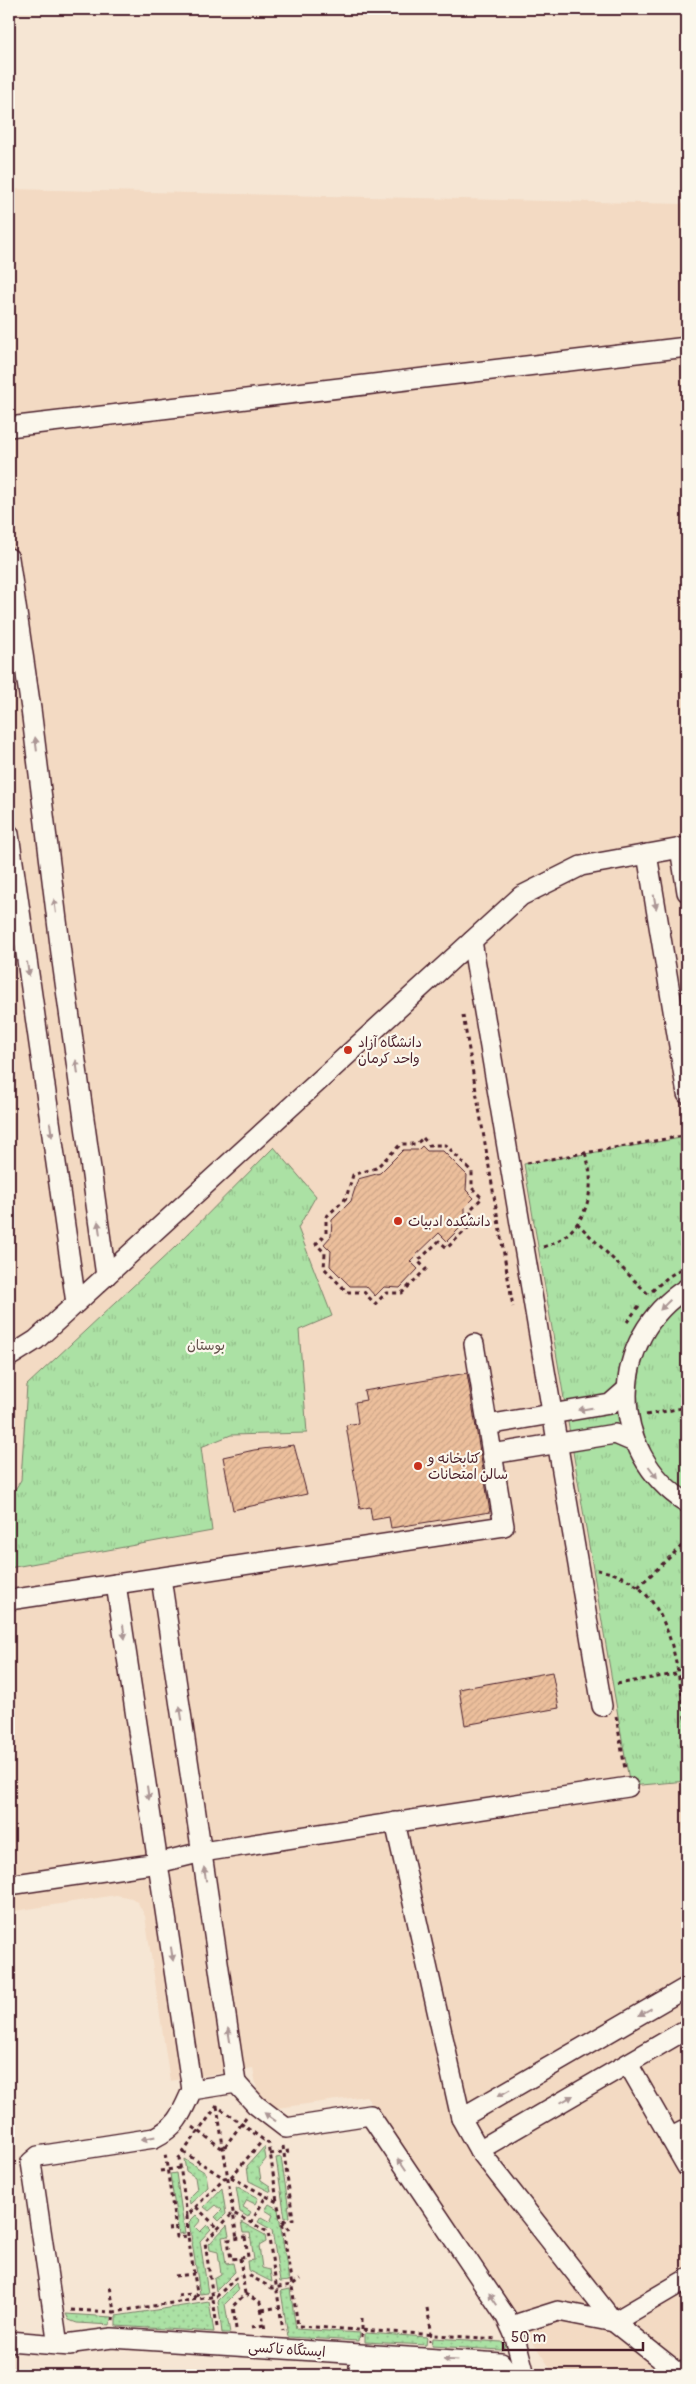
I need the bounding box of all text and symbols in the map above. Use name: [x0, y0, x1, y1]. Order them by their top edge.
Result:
one-way arrow: [32, 736, 40, 752]
one-way arrow: [651, 895, 659, 911]
one-way arrow: [51, 897, 59, 913]
one-way arrow: [24, 961, 32, 977]
place label: دانشگاه آزاد واحد کرمان: [358, 1034, 422, 1067]
marker: دانشگاه آزاد واحد کرمان: [342, 1044, 354, 1056]
one-way arrow: [72, 1059, 80, 1075]
one-way arrow: [47, 1122, 55, 1138]
place label: دانشکده ادبیات: [408, 1213, 491, 1230]
marker: دانشکده ادبیات: [392, 1215, 404, 1227]
one-way arrow: [95, 1219, 103, 1235]
one-way arrow: [659, 1299, 671, 1311]
park label: بوستان: [187, 1337, 225, 1354]
one-way arrow: [576, 1405, 592, 1413]
place label: کتابخانه و سالن امتحانات: [427, 1450, 508, 1483]
marker: کتابخانه و سالن امتحانات: [412, 1460, 424, 1472]
one-way arrow: [647, 1465, 658, 1478]
one-way arrow: [120, 1625, 128, 1641]
one-way arrow: [177, 1705, 185, 1721]
one-way arrow: [144, 1786, 152, 1802]
one-way arrow: [201, 1866, 209, 1882]
one-way arrow: [168, 1946, 176, 1962]
one-way arrow: [639, 2007, 652, 2016]
one-way arrow: [225, 2027, 233, 2043]
one-way arrow: [498, 2089, 511, 2098]
one-way arrow: [559, 2095, 574, 2103]
one-way arrow: [263, 2112, 277, 2122]
one-way arrow: [140, 2135, 156, 2143]
one-way arrow: [397, 2157, 407, 2171]
one-way arrow: [488, 2292, 498, 2305]
scale bar: [503, 2319, 644, 2351]
text: 50 m: [511, 2328, 546, 2347]
street label: ایستگاه تاکسی: [248, 2338, 326, 2361]
one-way arrow: [442, 2355, 458, 2363]

